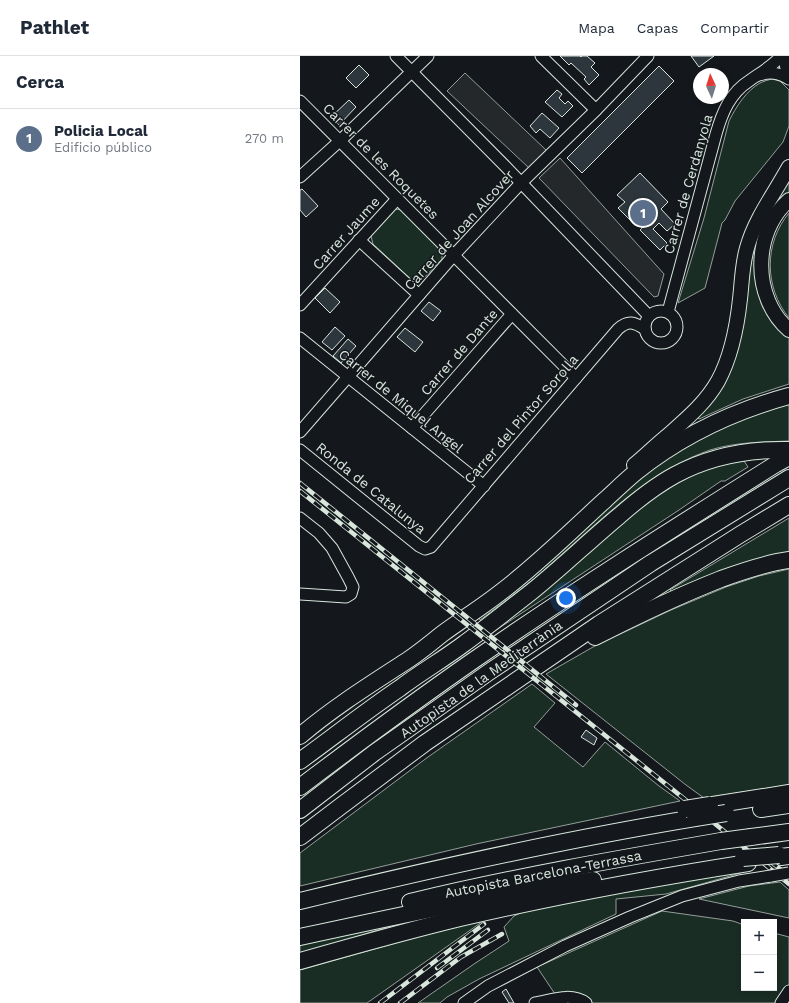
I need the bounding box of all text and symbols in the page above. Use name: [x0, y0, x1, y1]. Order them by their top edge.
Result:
text: Pathlet: [20, 16, 89, 39]
text: Mapa: [578, 20, 615, 36]
text: Capas: [637, 20, 678, 36]
text: Compartir: [700, 20, 769, 36]
north arrow: [693, 68, 729, 104]
text: Cerca: [16, 72, 64, 92]
street label: Carrer de les Roquetes: [320, 100, 442, 222]
street label: Carrer de Cerdanyola: [660, 112, 716, 256]
text: Policia Local: [54, 122, 148, 140]
text: 1: [26, 131, 32, 146]
text: 270 m: [245, 131, 284, 146]
text: Edificio público: [54, 140, 152, 155]
street label: Carrer de Joan Alcover: [401, 166, 517, 293]
street label: Carrer Jaume: [309, 193, 383, 273]
pin: 1: [630, 198, 656, 228]
street label: Carrer de Dante: [417, 306, 501, 398]
street label: Carrer de Miquel Angel: [336, 346, 467, 457]
street label: Carrer del Pintor Sorolla: [461, 351, 581, 487]
street label: Ronda de Catalunya: [313, 439, 429, 537]
your location: [556, 588, 576, 608]
street label: Autopista de la Mediterrània: [397, 617, 565, 741]
street label: Autopista Barcelona-Terrassa: [443, 847, 643, 901]
map controls: [741, 919, 777, 991]
button: +: [741, 919, 777, 955]
button: −: [741, 955, 777, 991]

